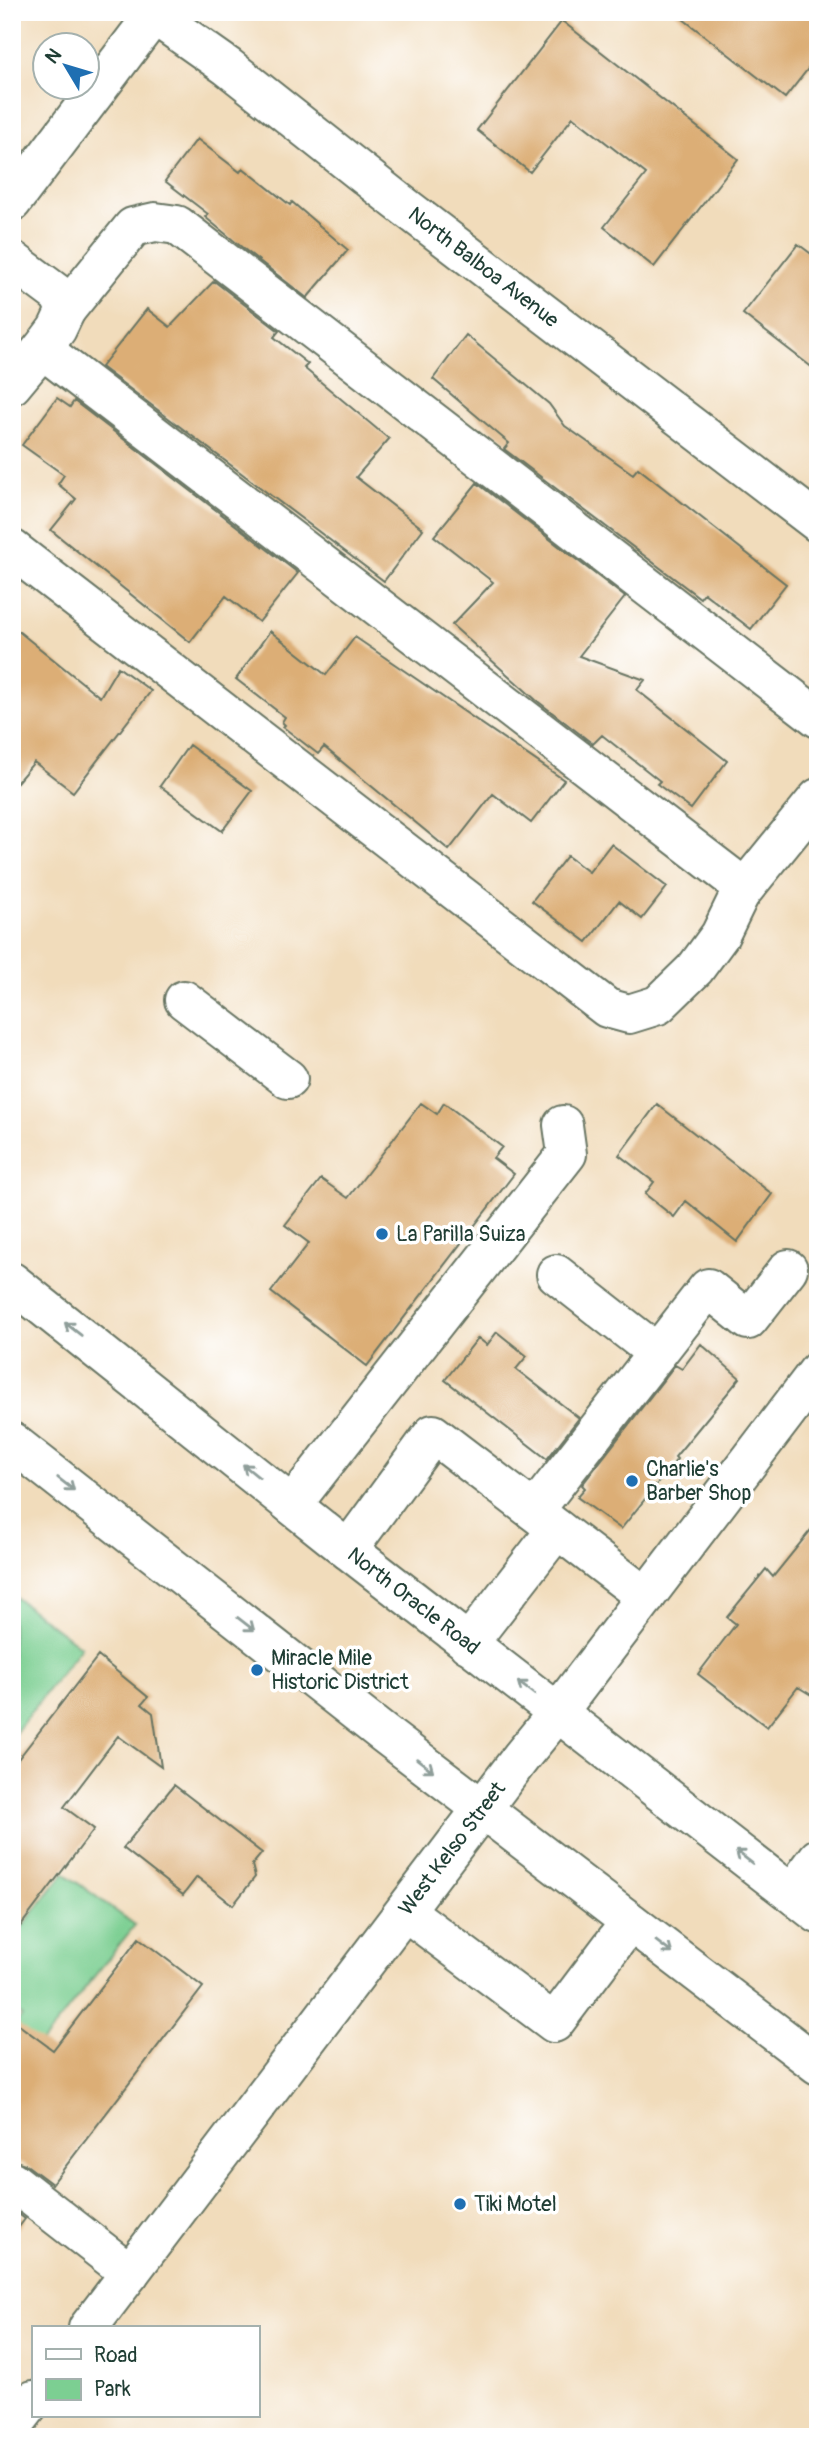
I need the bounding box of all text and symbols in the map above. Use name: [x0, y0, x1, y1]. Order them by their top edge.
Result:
north arrow: [32, 32, 102, 102]
text: N: [40, 44, 67, 69]
street label: North Balboa Avenue: [402, 201, 565, 334]
place label: La Parilla Suiza: [396, 1221, 526, 1248]
marker: La Parilla Suiza: [374, 1226, 390, 1242]
one-way arrow: [64, 1321, 83, 1336]
place label: Charlie's Barber Shop: [646, 1456, 751, 1507]
one-way arrow: [242, 1464, 260, 1479]
marker: Charlie's Barber Shop: [624, 1473, 640, 1489]
one-way arrow: [57, 1477, 75, 1492]
street label: North Oracle Road: [342, 1542, 485, 1661]
one-way arrow: [236, 1617, 254, 1632]
place label: Miracle Mile Historic District: [271, 1645, 409, 1696]
marker: Miracle Mile Historic District: [249, 1662, 265, 1678]
one-way arrow: [517, 1680, 535, 1695]
one-way arrow: [415, 1757, 433, 1772]
street label: West Kelso Street: [393, 1776, 512, 1921]
one-way arrow: [736, 1849, 754, 1864]
one-way arrow: [654, 1940, 673, 1955]
place label: Tiki Motel: [474, 2191, 557, 2218]
marker: Tiki Motel: [452, 2196, 468, 2212]
legend: [32, 2326, 259, 2418]
text: Road: [94, 2342, 138, 2369]
text: Park: [94, 2376, 131, 2403]

